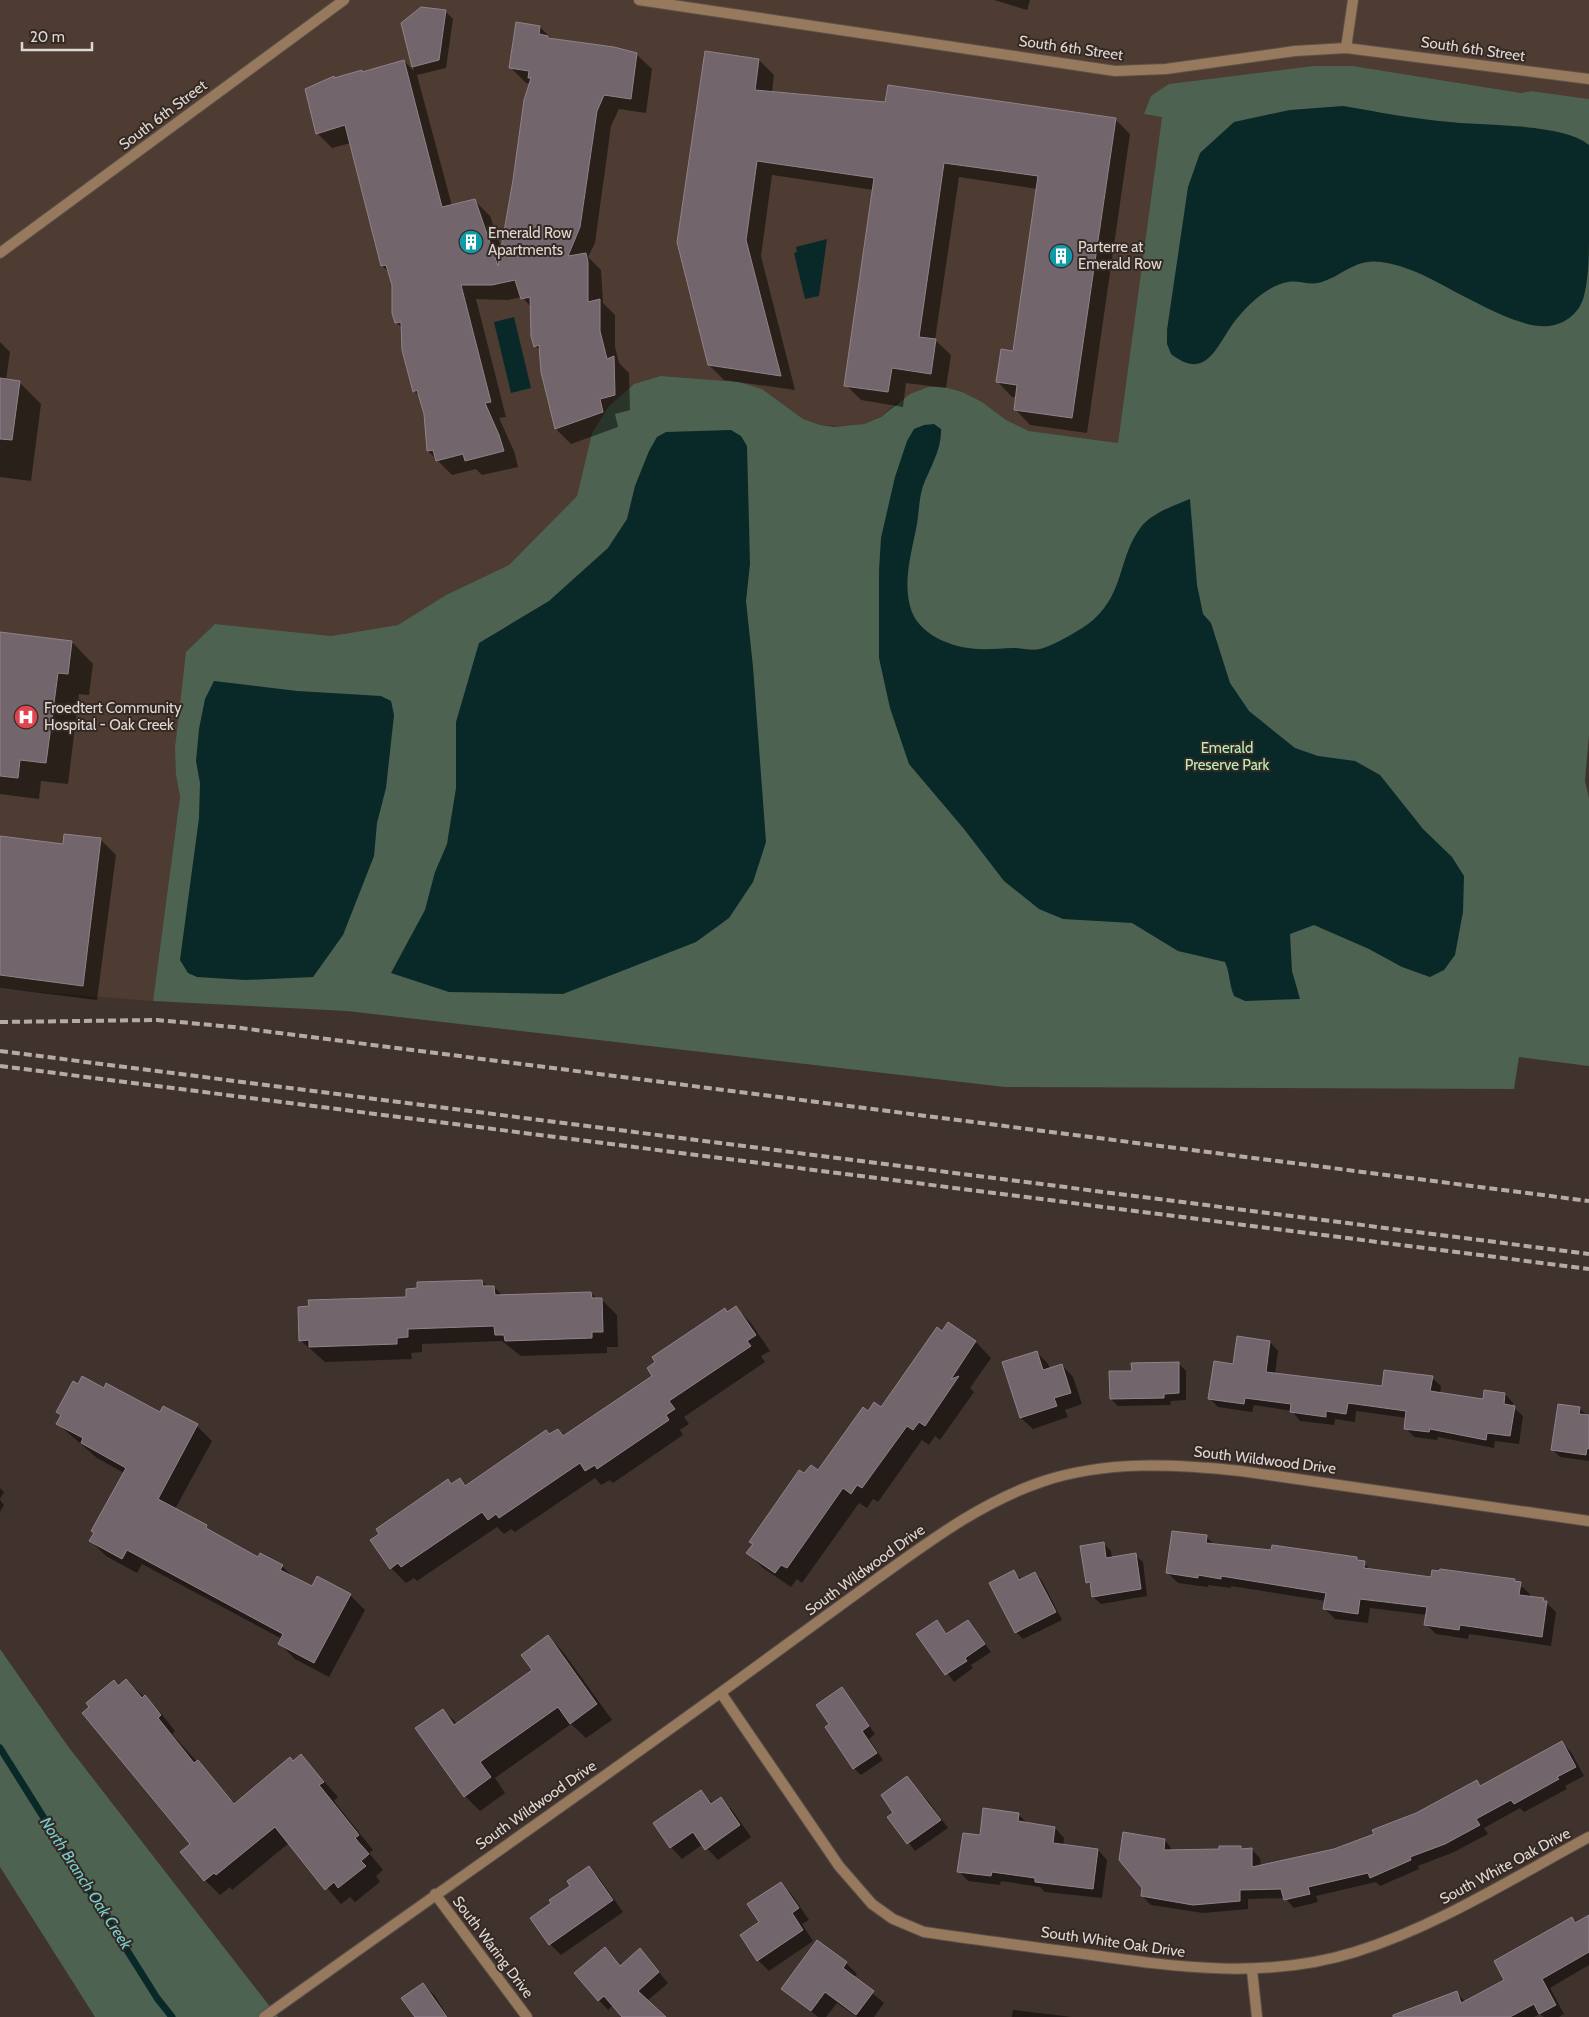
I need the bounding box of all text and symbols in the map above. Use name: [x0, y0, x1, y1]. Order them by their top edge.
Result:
scale bar: [22, 20, 92, 52]
text: 20 m: [30, 28, 65, 46]
street label: South 6th Street: [1018, 32, 1124, 64]
street label: South 6th Street: [1420, 33, 1526, 65]
street label: South 6th Street: [116, 76, 210, 154]
place label: Emerald Row Apartments: [488, 224, 572, 259]
building icon: Emerald Row Apartments: [458, 229, 484, 255]
place label: Parterre at Emerald Row: [1078, 238, 1162, 273]
building icon: Parterre at Emerald Row: [1048, 243, 1074, 269]
place label: Froedtert Community Hospital - Oak Creek: [44, 699, 182, 734]
hospital icon: Froedtert Community Hospital - Oak Creek: [13, 704, 39, 730]
park label: Emerald Preserve Park: [1185, 739, 1270, 774]
street label: South Wildwood Drive: [1193, 1442, 1337, 1478]
street label: South Wildwood Drive: [802, 1520, 928, 1619]
street label: South Wildwood Drive: [472, 1756, 600, 1853]
water label: North Branch Oak Creek: [36, 1813, 136, 1954]
street label: South White Oak Drive: [1437, 1824, 1574, 1908]
street label: South Waring Drive: [449, 1892, 537, 2002]
street label: South White Oak Drive: [1040, 1923, 1187, 1961]

